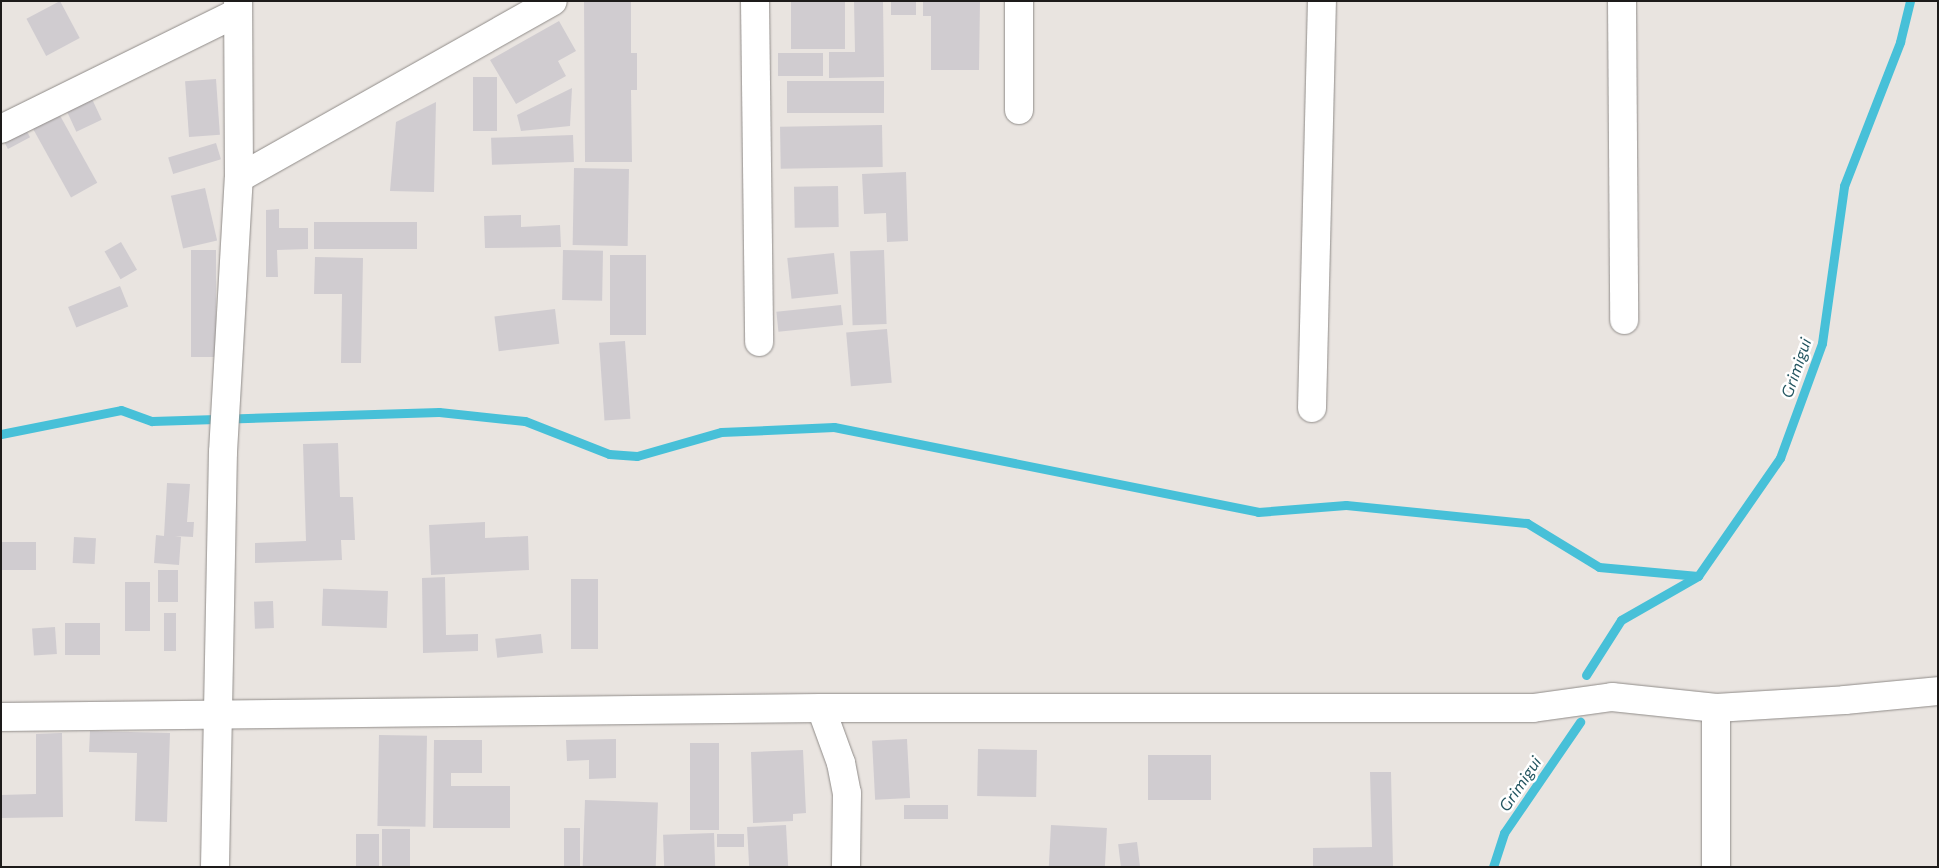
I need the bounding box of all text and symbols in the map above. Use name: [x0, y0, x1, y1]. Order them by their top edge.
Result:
water label: Grimigui: [1777, 336, 1815, 400]
water label: Grimigui: [1495, 753, 1545, 815]

